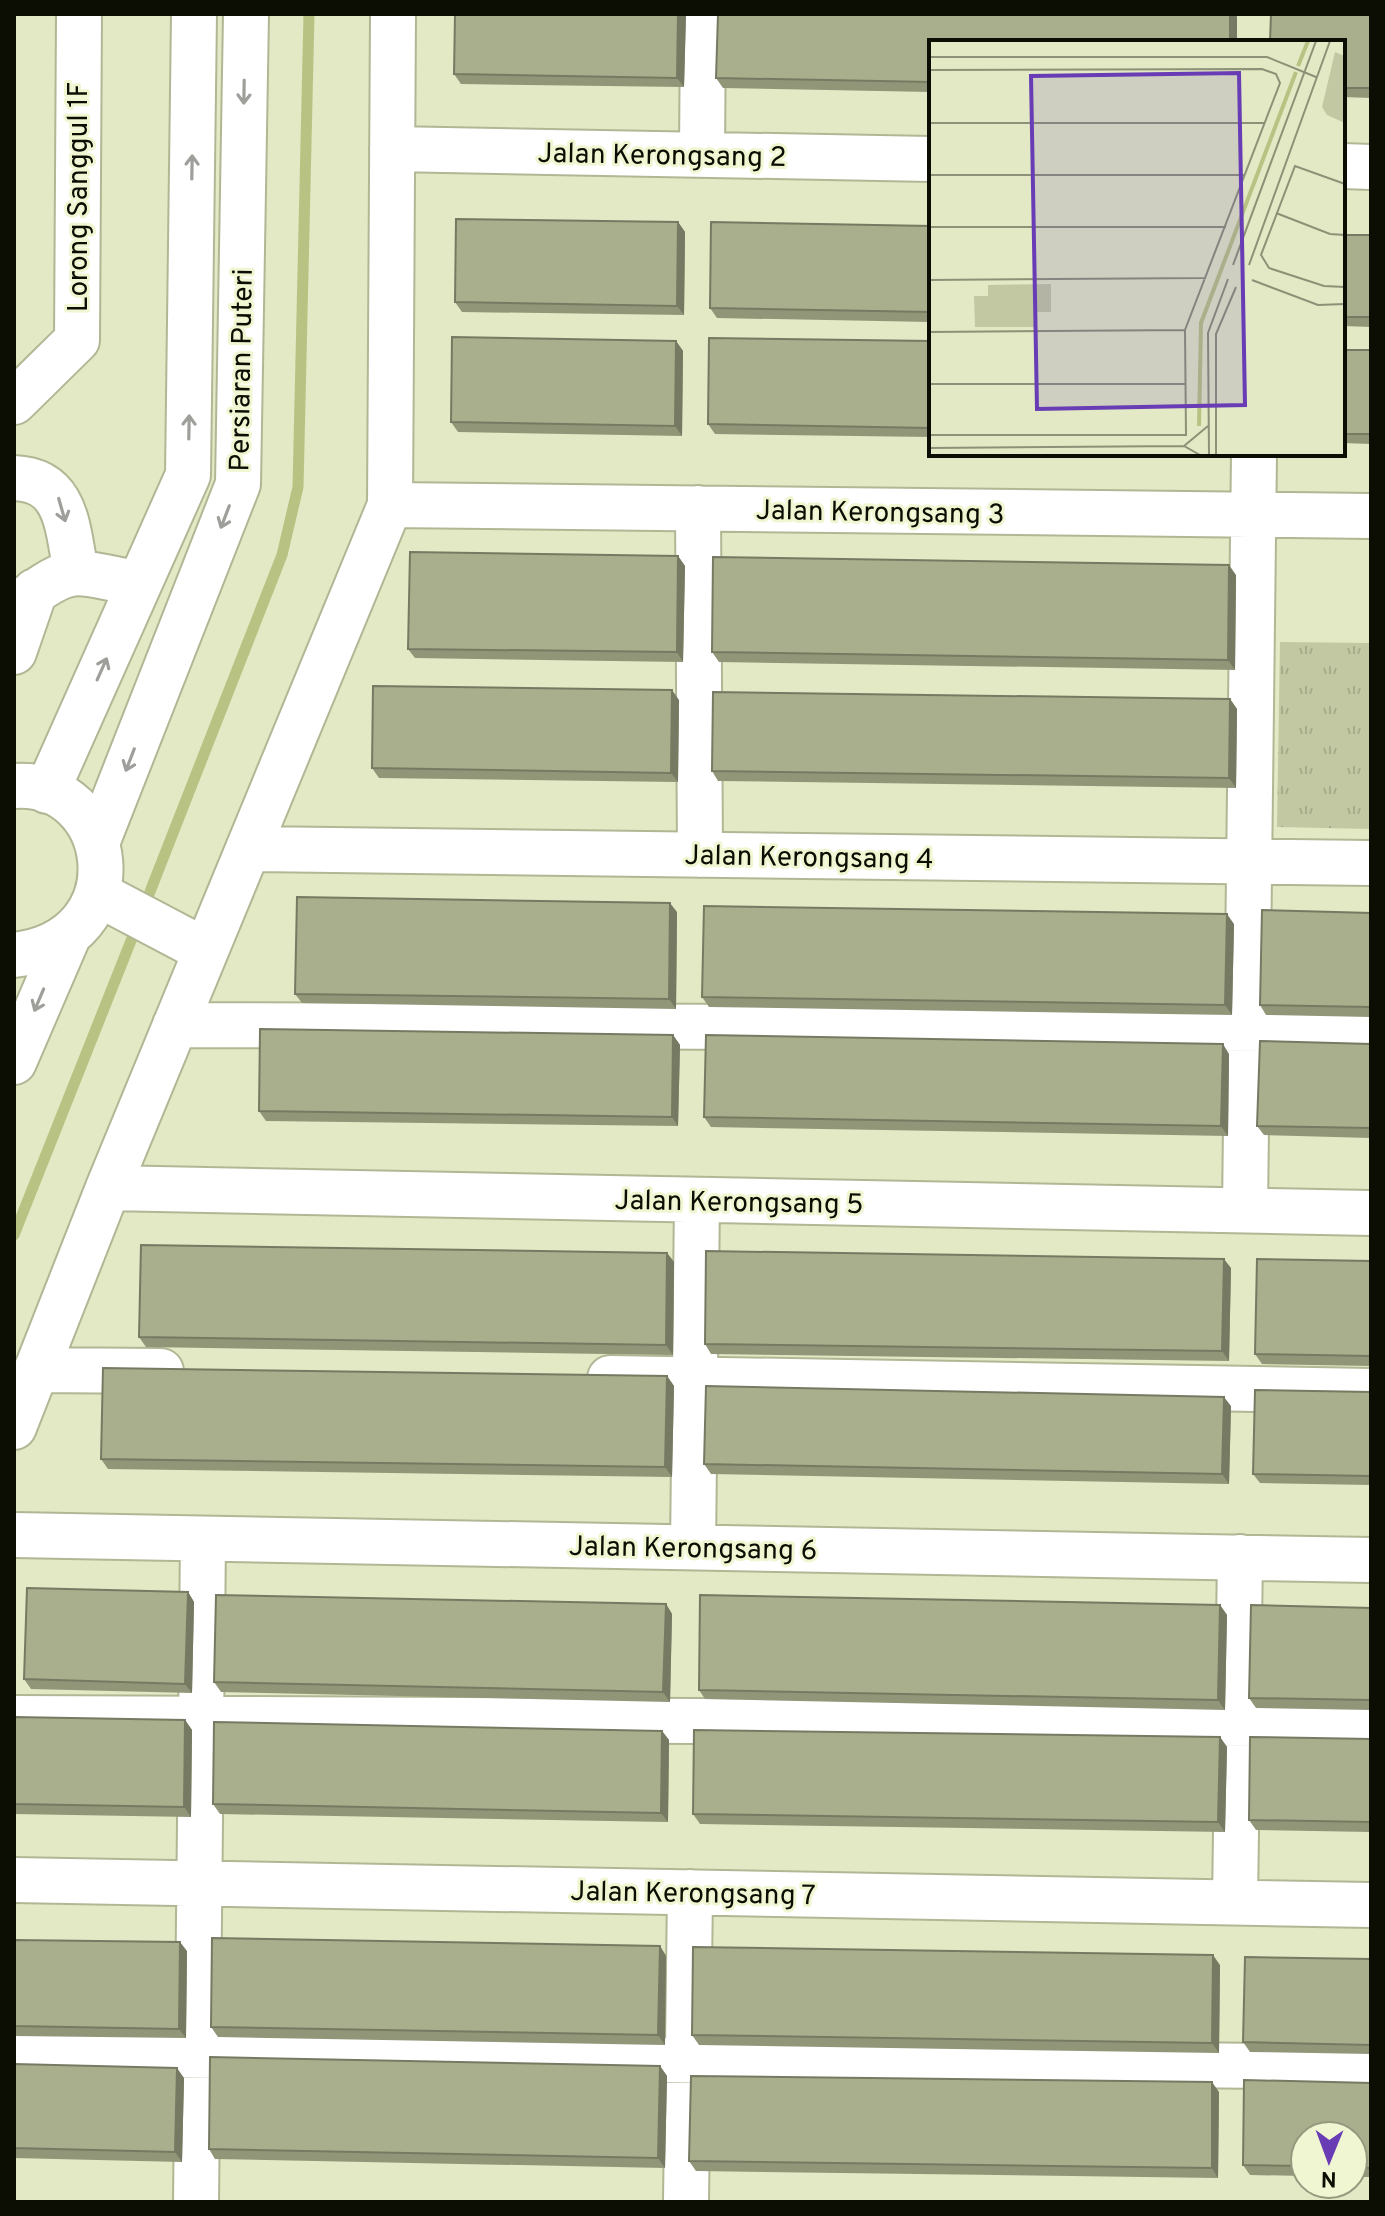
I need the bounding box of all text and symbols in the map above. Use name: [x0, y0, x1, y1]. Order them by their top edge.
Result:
inset map: [929, 40, 1345, 456]
one-way arrow: [237, 78, 252, 105]
street label: Lorong Sanggul 1F: [62, 82, 98, 312]
street label: Jalan Kerongsang 2: [537, 137, 787, 177]
one-way arrow: [184, 154, 200, 181]
street label: Persiaran Puteri: [223, 268, 263, 472]
one-way arrow: [181, 414, 197, 441]
street label: Jalan Kerongsang 3: [755, 494, 1005, 534]
one-way arrow: [56, 497, 70, 522]
one-way arrow: [217, 505, 231, 529]
one-way arrow: [95, 657, 110, 681]
one-way arrow: [122, 747, 136, 772]
street label: Jalan Kerongsang 4: [684, 839, 934, 879]
one-way arrow: [30, 987, 45, 1012]
street label: Jalan Kerongsang 5: [614, 1184, 864, 1224]
street label: Jalan Kerongsang 6: [568, 1530, 818, 1570]
street label: Jalan Kerongsang 7: [570, 1875, 816, 1915]
north arrow: [1289, 2120, 1369, 2200]
text: N: [1321, 2164, 1337, 2191]

